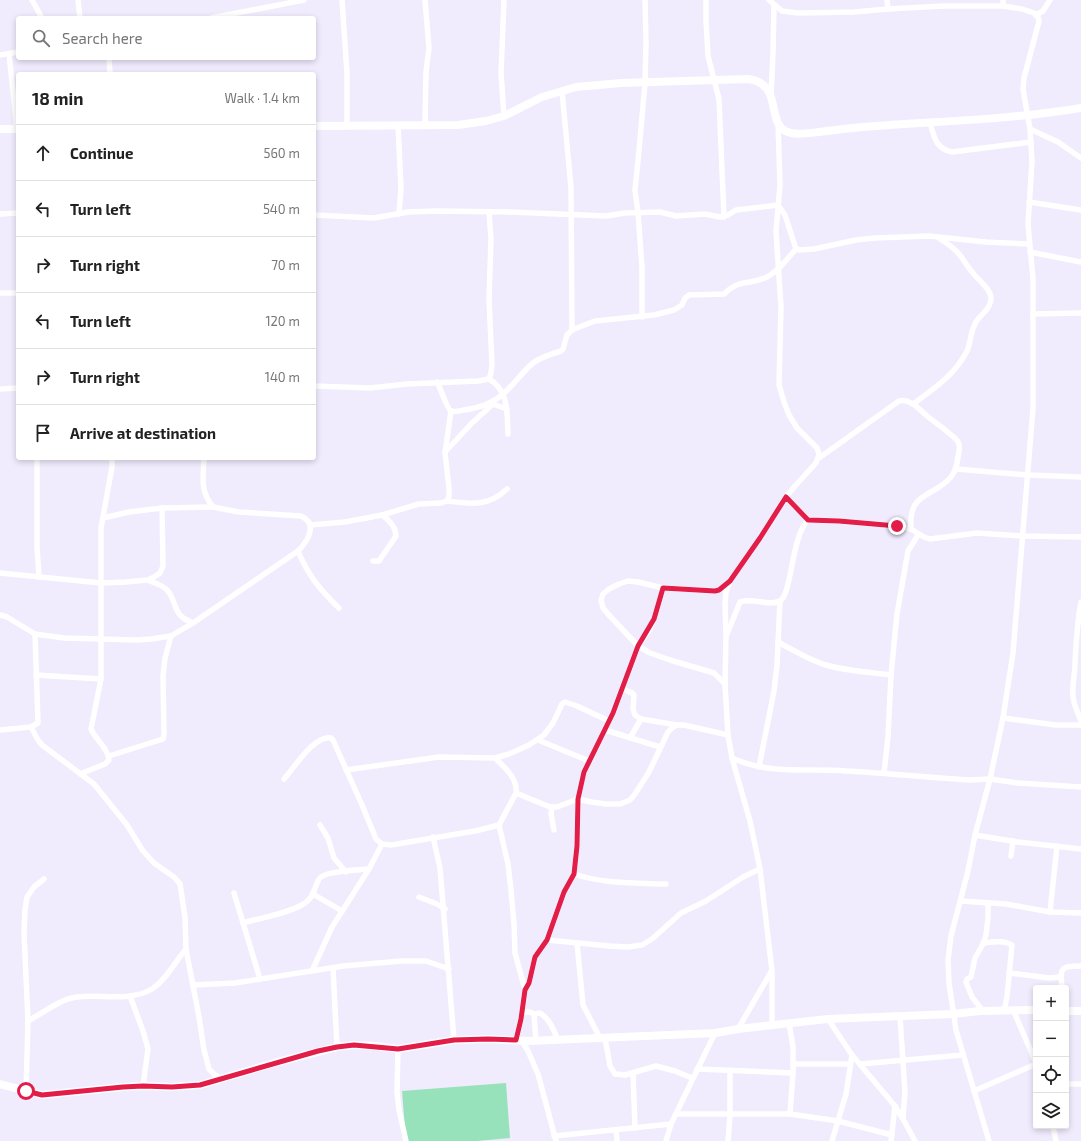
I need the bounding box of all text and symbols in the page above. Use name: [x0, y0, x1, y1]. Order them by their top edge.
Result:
search box: [16, 16, 316, 60]
icon: search: [30, 27, 52, 49]
text: Search here: [62, 29, 143, 47]
text: 18 min: [32, 88, 84, 108]
text: Walk · 1.4 km: [225, 90, 300, 106]
icon: ahead: [32, 142, 54, 164]
text: Continue: [70, 144, 133, 162]
text: 560 m: [263, 145, 300, 161]
icon: left: [32, 198, 54, 220]
text: Turn left: [70, 200, 131, 218]
text: 540 m: [263, 201, 300, 217]
icon: right: [32, 254, 54, 276]
text: Turn right: [70, 256, 140, 274]
text: 70 m: [271, 257, 300, 273]
icon: left: [32, 310, 54, 332]
text: Turn left: [70, 312, 131, 330]
text: 120 m: [265, 313, 300, 329]
icon: right: [32, 366, 54, 388]
text: Turn right: [70, 368, 140, 386]
text: 140 m: [265, 369, 300, 385]
icon: arrive: [32, 422, 54, 444]
text: Arrive at destination: [70, 424, 216, 442]
route end: [888, 517, 906, 535]
map controls: [1033, 985, 1069, 1129]
button: +: [1033, 985, 1069, 1021]
button: −: [1033, 1021, 1069, 1057]
button: locate: [1033, 1057, 1069, 1093]
route start: [17, 1082, 35, 1100]
button: layers: [1033, 1093, 1069, 1129]

